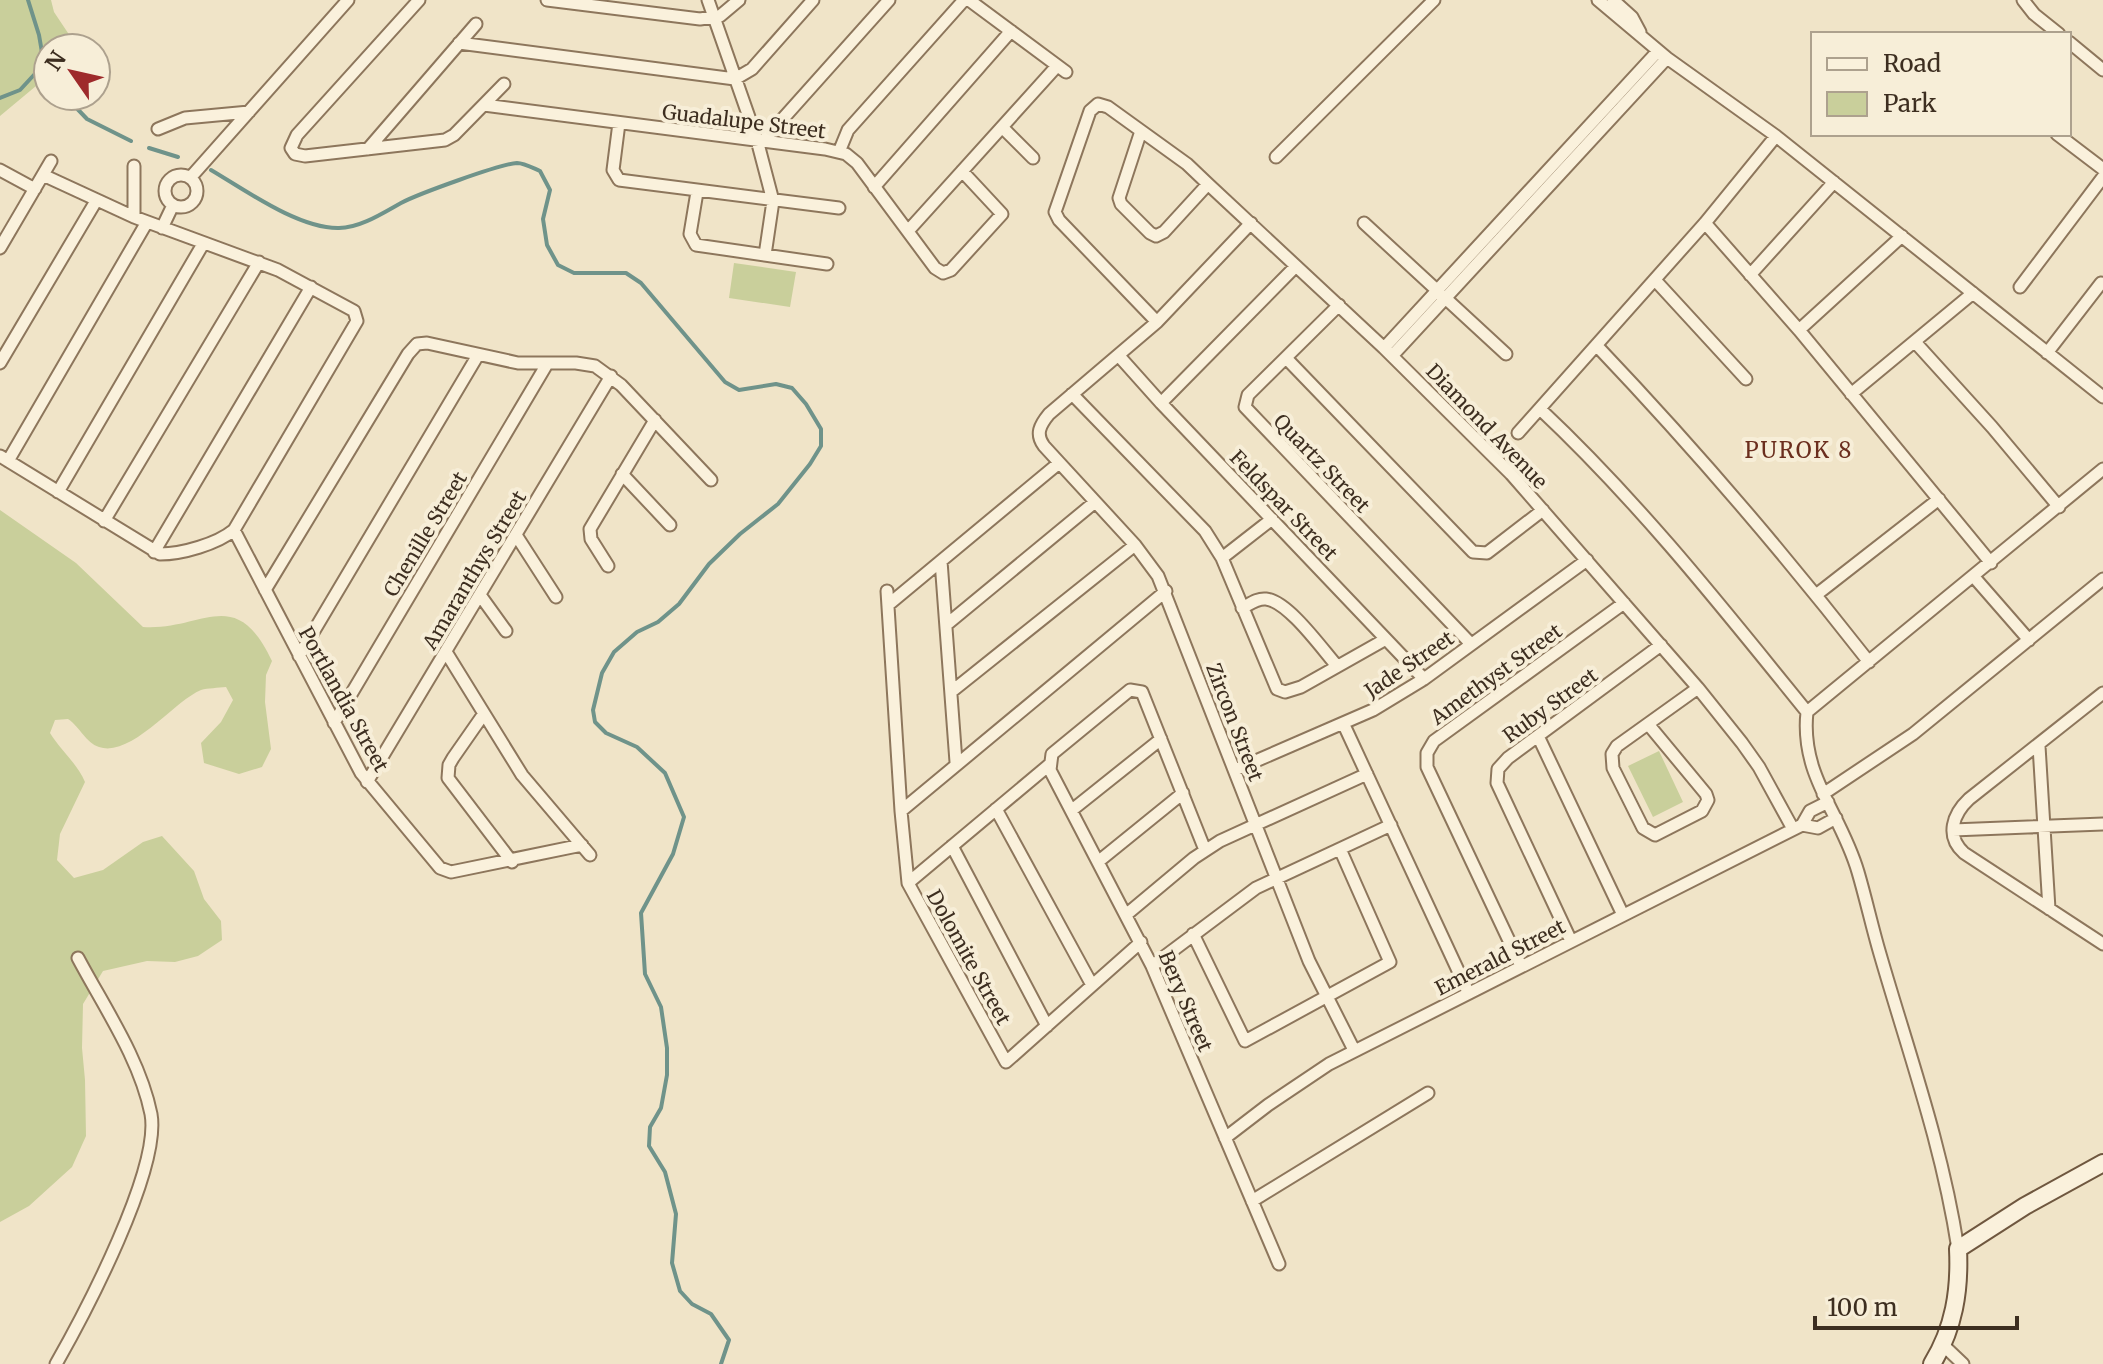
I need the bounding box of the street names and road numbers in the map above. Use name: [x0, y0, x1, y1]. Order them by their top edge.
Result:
street label: Guadalupe Street: [661, 99, 827, 143]
street label: Diamond Avenue: [1421, 358, 1553, 494]
street label: Quartz Street: [1269, 408, 1375, 518]
street label: Feldspar Street: [1225, 445, 1343, 566]
street label: Chenille Street: [378, 467, 472, 601]
street label: Amaranthys Street: [416, 486, 531, 655]
street label: Amethyst Street: [1425, 618, 1567, 731]
street label: Portlandia Street: [294, 622, 394, 776]
street label: Jade Street: [1359, 625, 1459, 704]
street label: Zircon Street: [1201, 659, 1269, 785]
street label: Ruby Street: [1498, 662, 1603, 748]
street label: Dolomite Street: [922, 885, 1017, 1029]
street label: Emerald Street: [1431, 913, 1569, 1001]
street label: Bery Street: [1154, 947, 1219, 1055]

